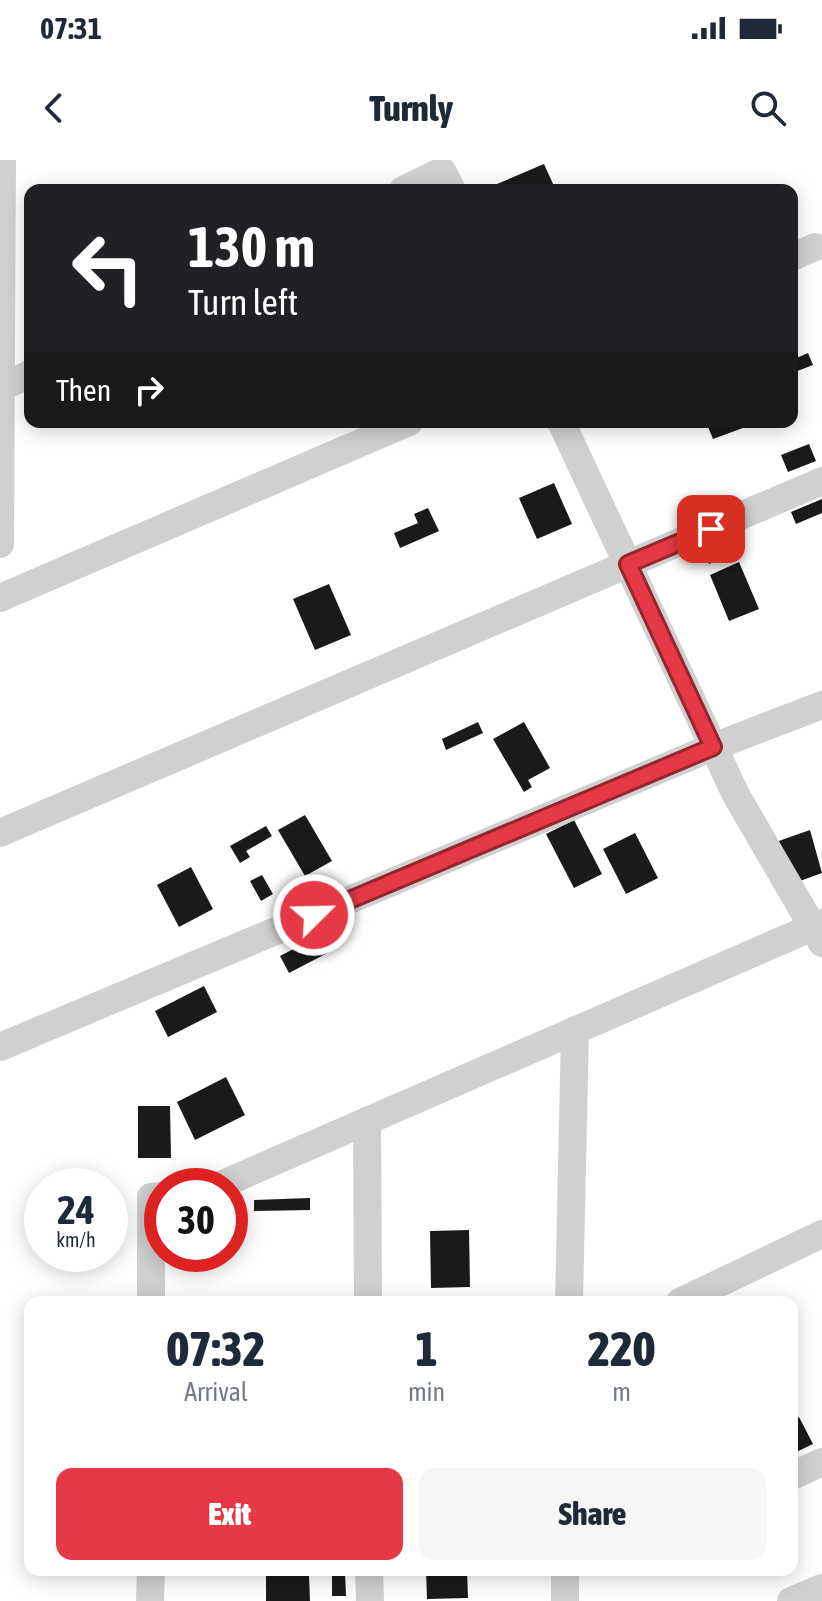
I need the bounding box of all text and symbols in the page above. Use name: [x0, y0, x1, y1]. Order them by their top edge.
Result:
text: 07:31: [40, 11, 102, 45]
icon: back: [32, 86, 76, 130]
icon: search: [746, 86, 790, 130]
text: Turnly: [369, 87, 453, 129]
text: 130 m: [188, 215, 315, 279]
icon: left: [56, 216, 160, 320]
text: Turn left: [188, 281, 298, 323]
icon: right: [127, 368, 171, 412]
text: Then: [56, 373, 111, 407]
pin: [677, 495, 745, 563]
icon: arrive: [689, 507, 733, 551]
position arrow: [272, 873, 356, 957]
speed limit sign: 30: [144, 1168, 248, 1272]
text: 24: [57, 1187, 95, 1232]
text: km/h: [56, 1228, 96, 1251]
text: 07:32: [167, 1321, 265, 1376]
text: 1: [415, 1321, 438, 1376]
text: 220: [588, 1321, 655, 1376]
text: Arrival: [184, 1377, 248, 1407]
text: min: [408, 1377, 445, 1407]
text: m: [612, 1377, 631, 1407]
button: Exit: [56, 1468, 403, 1560]
button: Share: [419, 1468, 766, 1560]

